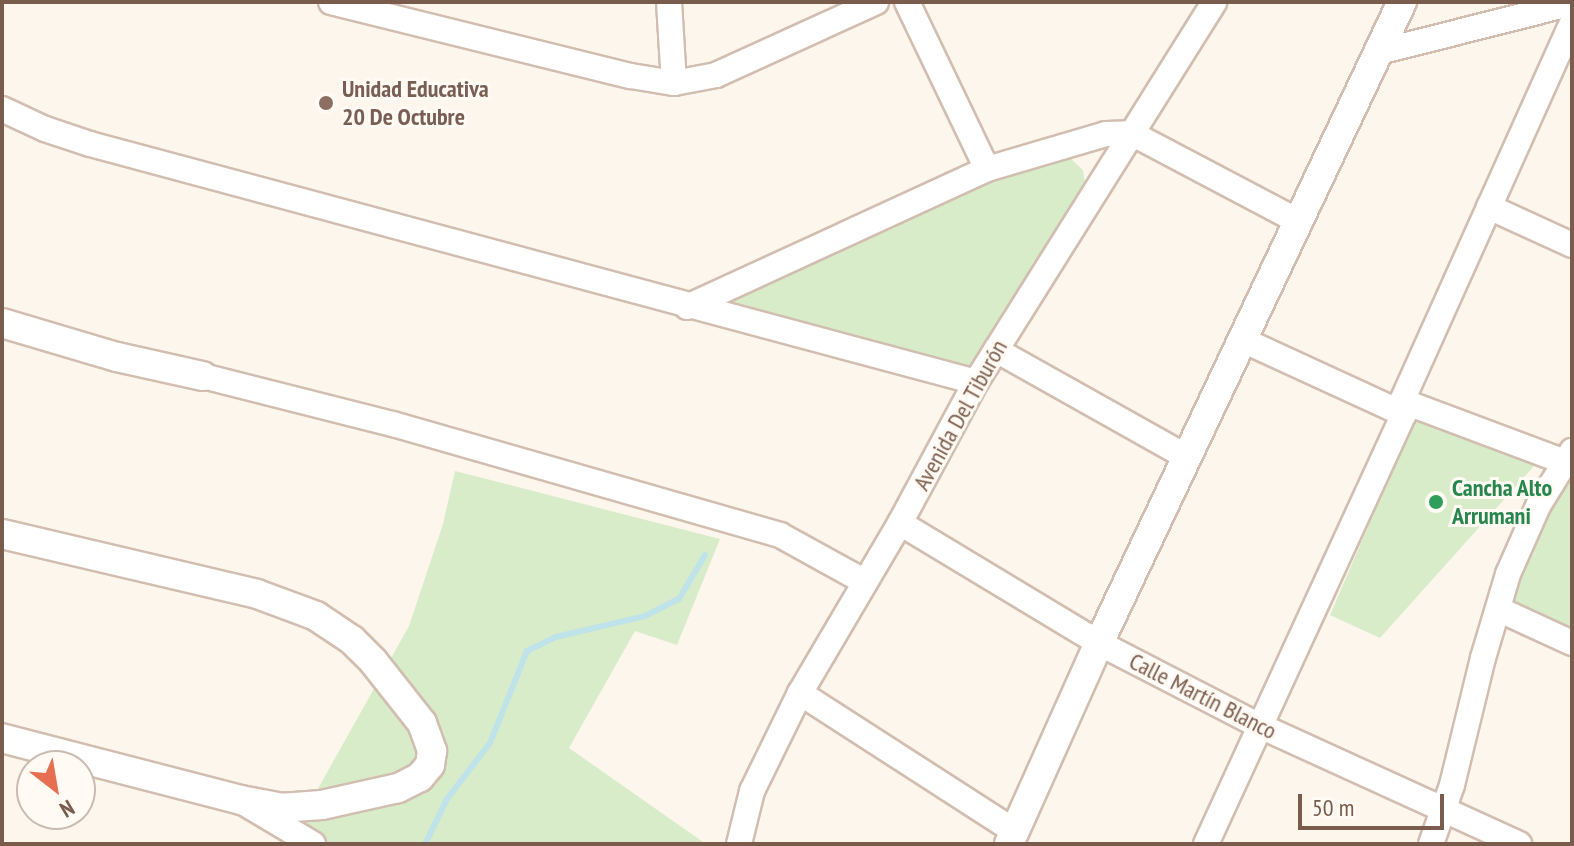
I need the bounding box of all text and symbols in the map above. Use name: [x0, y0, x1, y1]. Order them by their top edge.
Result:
place label: Unidad Educativa 20 De Octubre: [342, 75, 489, 131]
marker: Unidad Educativa 20 De Octubre: [317, 94, 335, 112]
street label: Avenida Del Tiburón: [907, 335, 1013, 495]
place label: Cancha Alto Arrumani: [1452, 474, 1553, 530]
marker: Cancha Alto Arrumani: [1427, 493, 1445, 511]
street label: Calle Martín Blanco: [1125, 647, 1281, 745]
north arrow: [16, 750, 96, 830]
scale bar: [1302, 778, 1448, 828]
text: 50 m: [1312, 792, 1354, 823]
text: N: [55, 794, 80, 824]

